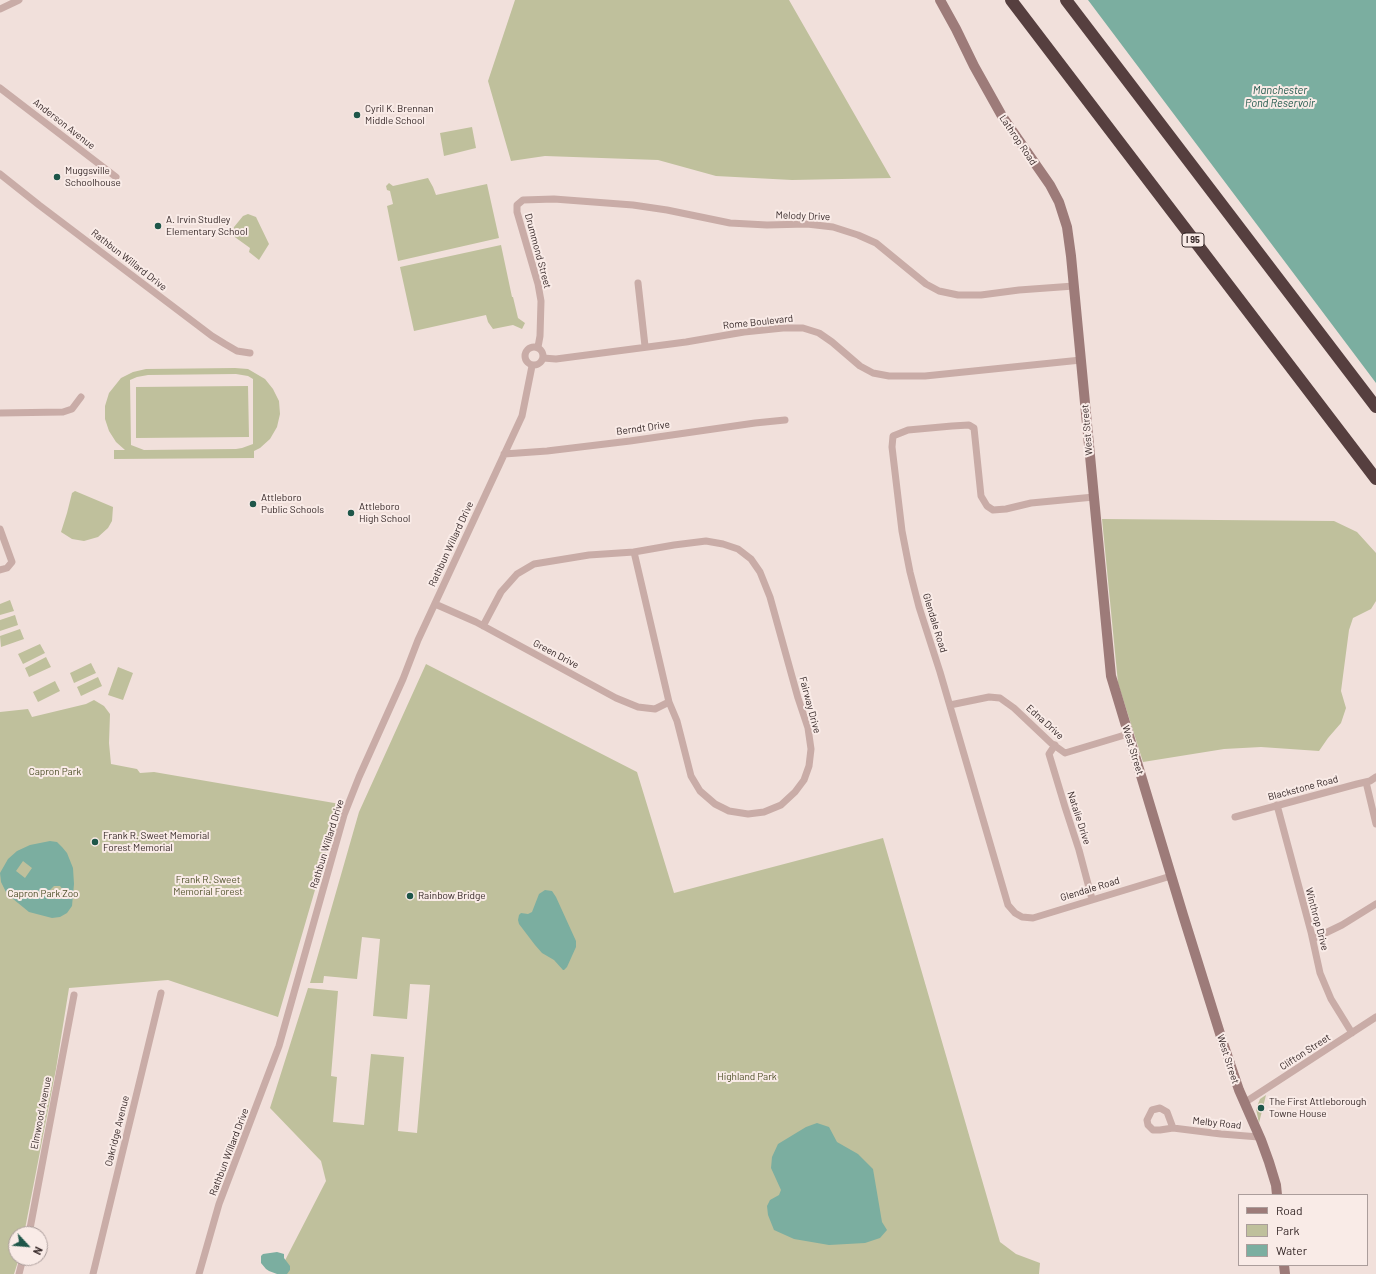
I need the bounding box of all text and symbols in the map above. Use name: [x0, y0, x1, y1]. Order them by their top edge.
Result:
water label: Manchester Pond Reservoir: [1245, 83, 1315, 109]
street label: Anderson Avenue: [31, 96, 97, 152]
place label: Cyril K. Brennan Middle School: [365, 103, 434, 126]
marker: Cyril K. Brennan Middle School: [352, 110, 362, 120]
street label: Lathrop Road: [997, 112, 1039, 168]
place label: Muggsville Schoolhouse: [65, 165, 121, 188]
marker: Muggsville Schoolhouse: [52, 172, 62, 182]
street label: Melody Drive: [776, 209, 830, 223]
street label: Drummond Street: [522, 212, 554, 290]
place label: A. Irvin Studley Elementary School: [166, 214, 247, 238]
marker: A. Irvin Studley Elementary School: [153, 221, 163, 231]
street label: Rathbun Willard Drive: [89, 227, 169, 293]
road number: I 95: [1182, 233, 1204, 247]
street label: Rome Boulevard: [722, 312, 794, 332]
street label: West Street: [1079, 404, 1095, 456]
street label: Berndt Drive: [615, 418, 671, 438]
place label: Attleboro Public Schools: [261, 492, 324, 516]
marker: Attleboro Public Schools: [248, 499, 258, 509]
street label: Rathbun Willard Drive: [426, 499, 476, 589]
place label: Attleboro High School: [359, 501, 410, 524]
marker: Attleboro High School: [346, 508, 356, 518]
street label: Glendale Road: [920, 592, 950, 654]
street label: Green Drive: [531, 637, 581, 671]
street label: Fairway Drive: [797, 675, 823, 735]
street label: Edna Drive: [1024, 702, 1066, 742]
street label: West Street: [1120, 724, 1146, 776]
park label: Capron Park: [29, 766, 81, 778]
street label: Blackstone Road: [1267, 773, 1339, 803]
street label: Natalie Drive: [1065, 790, 1093, 846]
street label: Rathbun Willard Drive: [308, 798, 346, 890]
place label: Frank R. Sweet Memorial Forest Memorial: [103, 830, 209, 854]
marker: Frank R. Sweet Memorial Forest Memorial: [90, 837, 100, 847]
park label: Frank R. Sweet Memorial Forest: [173, 874, 243, 898]
street label: Glendale Road: [1059, 874, 1121, 904]
street label: Winthrop Drive: [1303, 886, 1331, 952]
park label: Capron Park Zoo: [7, 888, 79, 900]
place label: Rainbow Bridge: [418, 890, 486, 902]
marker: Rainbow Bridge: [405, 891, 415, 901]
street label: Clifton Street: [1277, 1031, 1333, 1073]
street label: West Street: [1214, 1033, 1242, 1085]
park label: Highland Park: [717, 1071, 777, 1083]
street label: Elmwood Avenue: [28, 1076, 54, 1150]
street label: Oakridge Avenue: [102, 1094, 132, 1168]
place label: The First Attleborough Towne House: [1269, 1096, 1366, 1120]
marker: The First Attleborough Towne House: [1256, 1103, 1266, 1113]
street label: Rathbun Willard Drive: [207, 1107, 251, 1197]
street label: Melby Road: [1192, 1114, 1242, 1132]
legend: [1238, 1194, 1368, 1266]
text: Road: [1276, 1203, 1303, 1217]
text: Park: [1276, 1223, 1300, 1237]
north arrow: [8, 1226, 48, 1266]
text: Water: [1276, 1243, 1307, 1257]
text: N: [31, 1245, 46, 1257]

